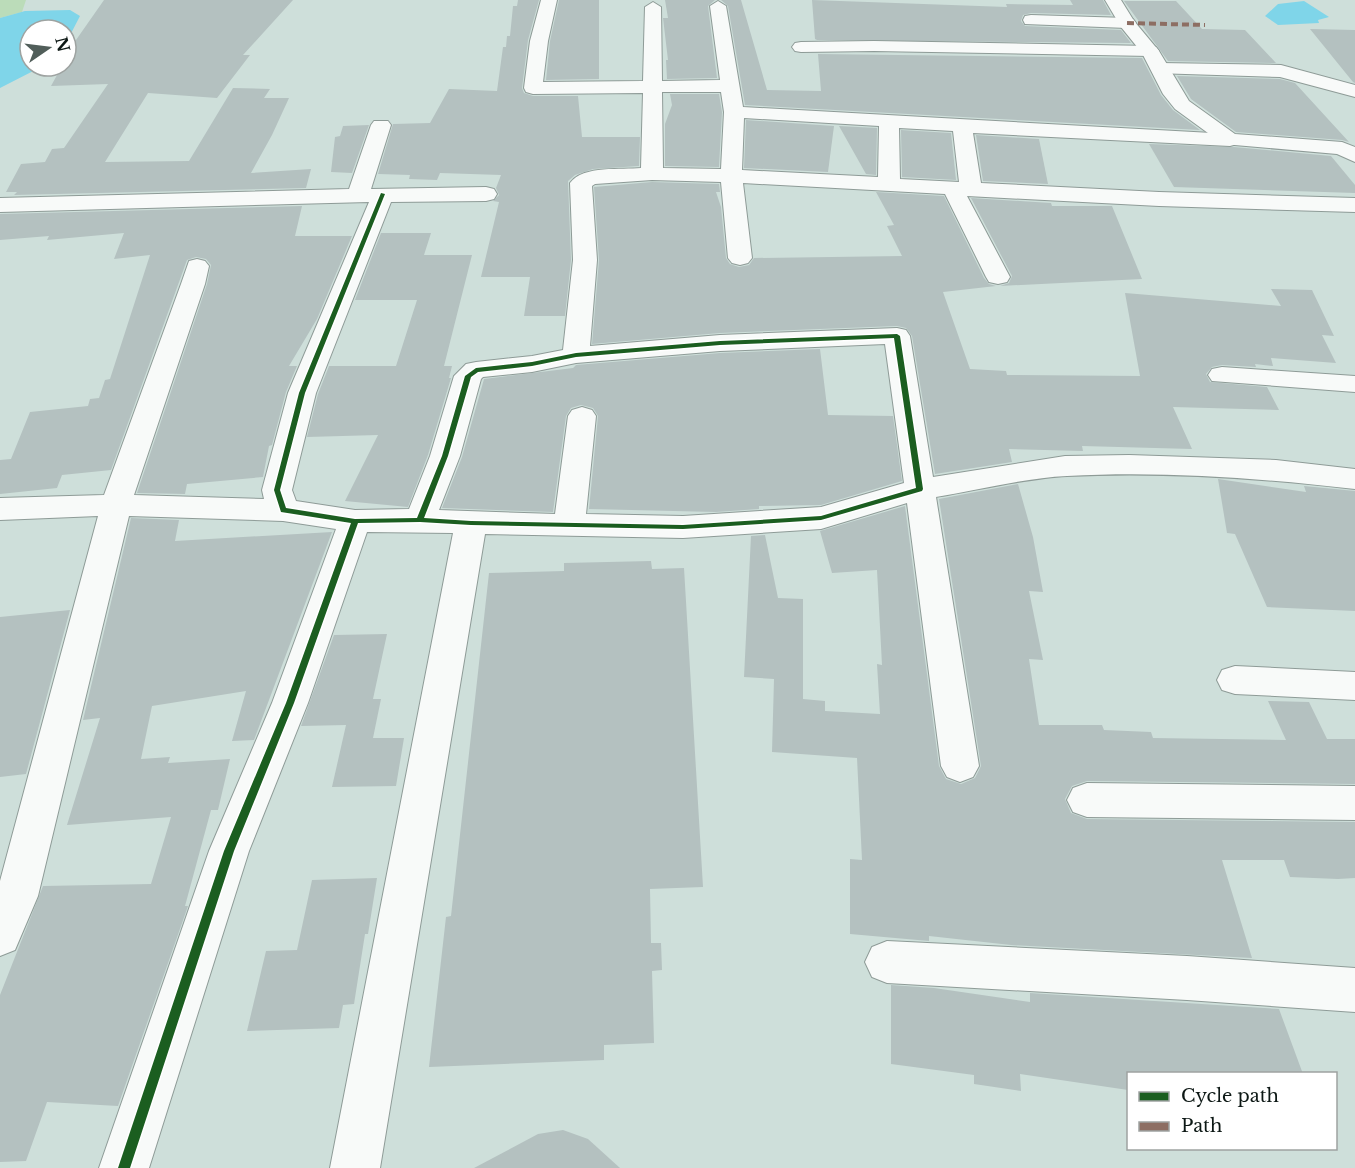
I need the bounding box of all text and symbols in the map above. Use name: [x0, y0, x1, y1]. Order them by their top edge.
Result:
north arrow: [18, 18, 78, 78]
text: N: [51, 35, 74, 54]
legend: [1127, 1072, 1337, 1150]
text: Cycle path: [1181, 1085, 1279, 1107]
text: Path: [1181, 1115, 1222, 1137]

